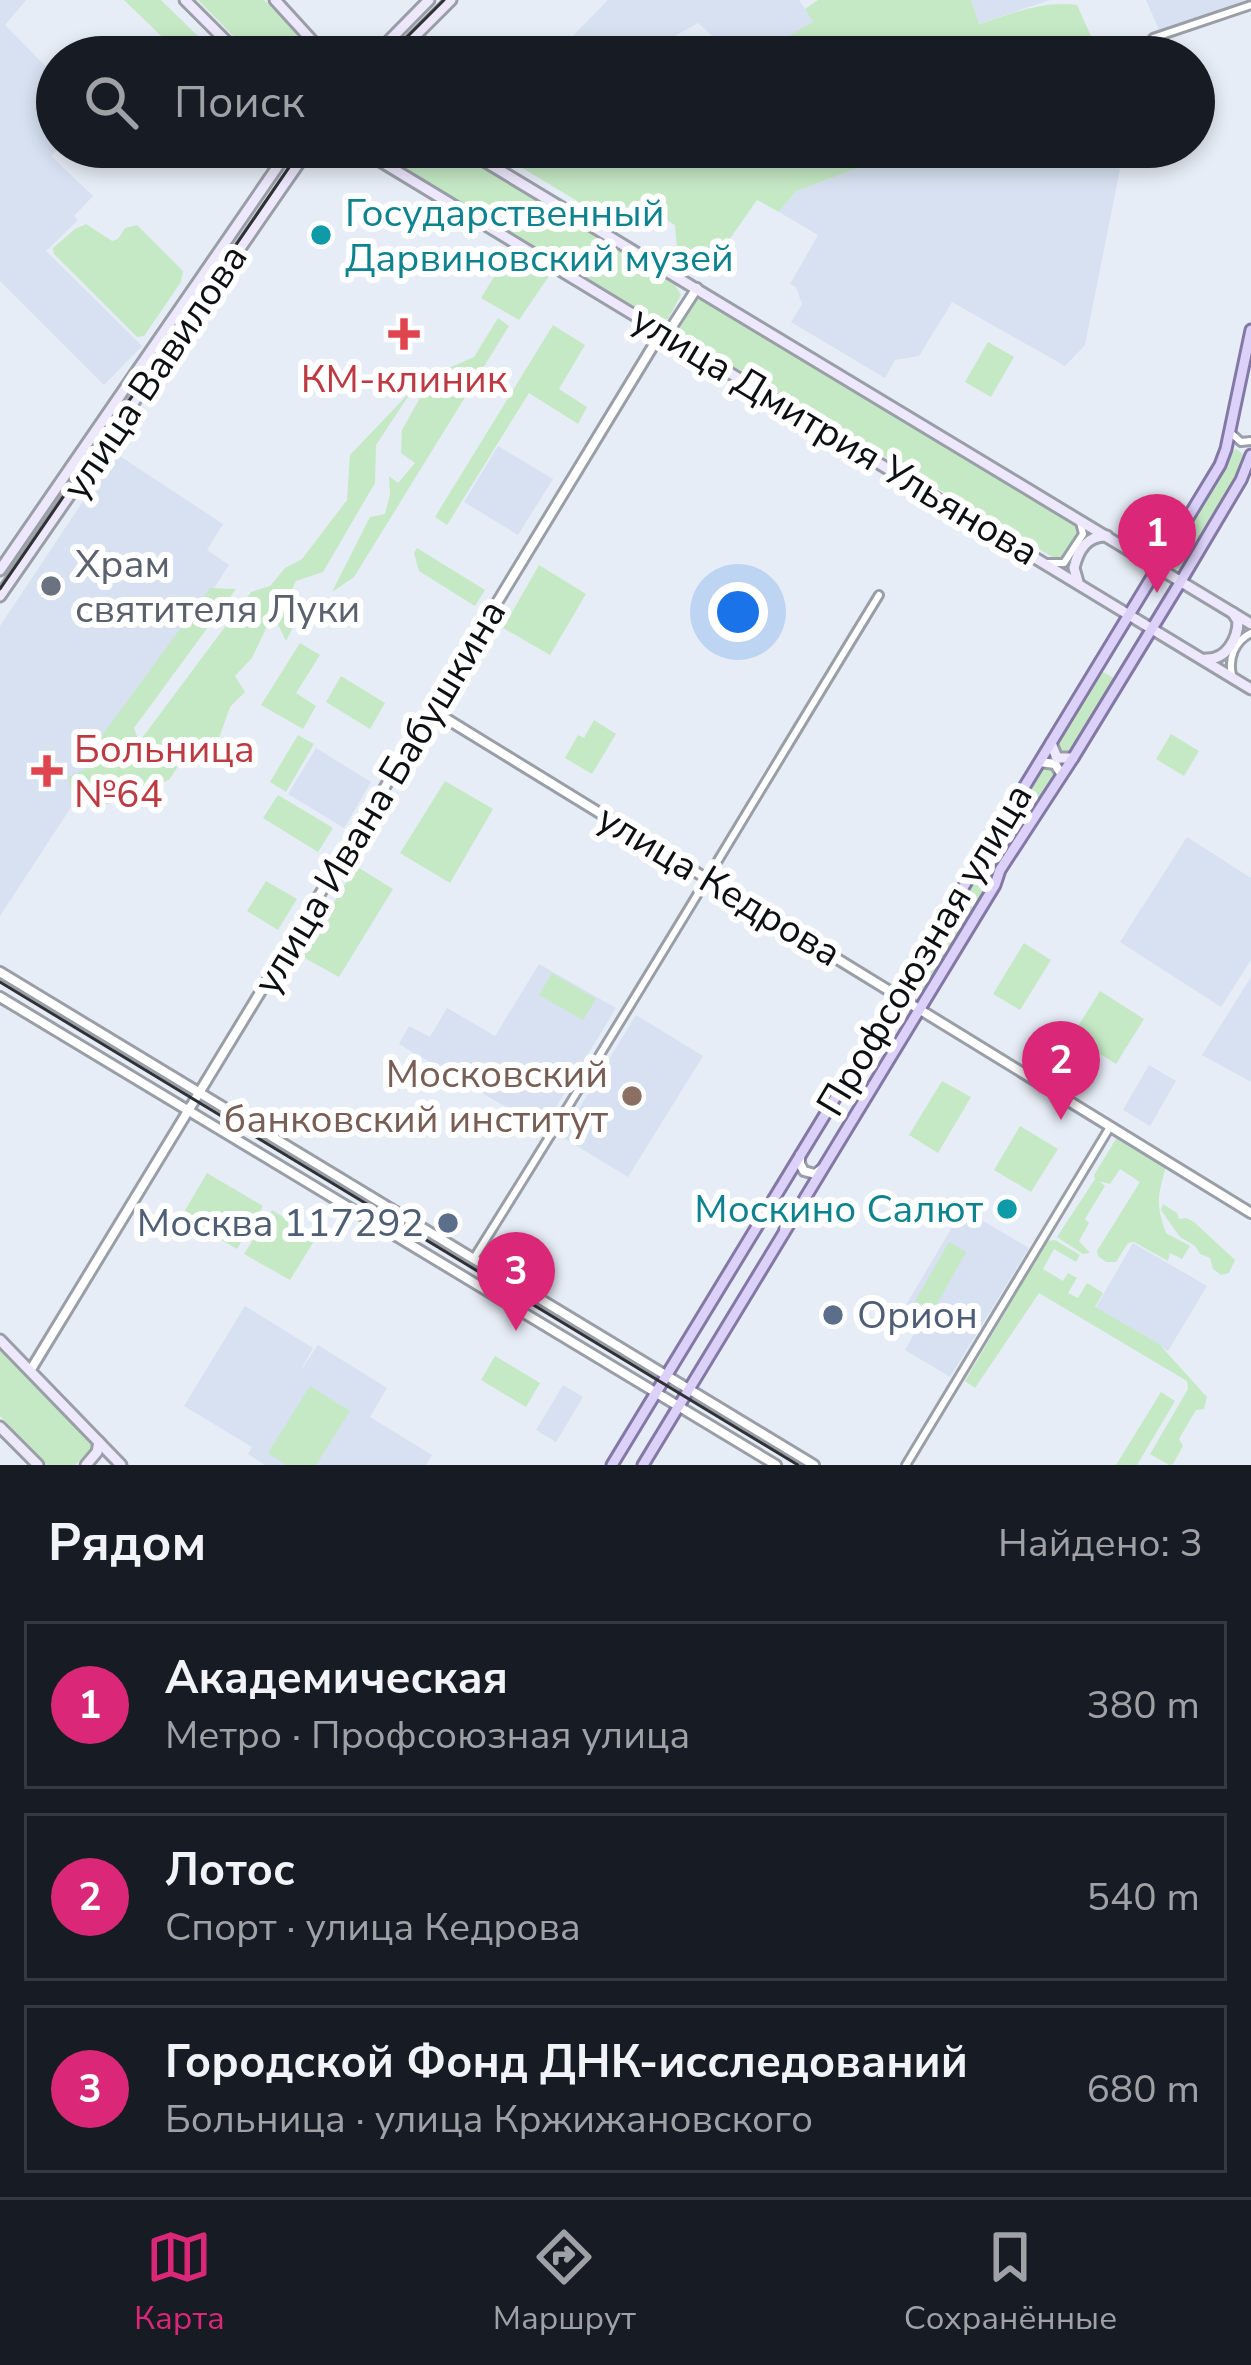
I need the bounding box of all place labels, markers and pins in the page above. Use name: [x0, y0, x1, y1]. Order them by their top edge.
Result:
place label: Государственный Дарвиновский музей: [345, 187, 734, 285]
marker: Государственный Дарвиновский музей: [308, 222, 334, 248]
marker: КМ-клиник: [388, 318, 420, 350]
place label: КМ-клиник: [301, 353, 508, 406]
pin: 1: [1118, 494, 1196, 593]
place label: Храм святителя Луки: [75, 538, 360, 636]
marker: Храм святителя Луки: [38, 573, 64, 599]
place label: Больница №64: [74, 723, 255, 821]
marker: Больница №64: [31, 755, 63, 787]
pin: 2: [1022, 1021, 1100, 1120]
place label: Московский банковский институт: [224, 1048, 609, 1146]
marker: Московский банковский институт: [619, 1083, 645, 1109]
place label: Москино Салют: [694, 1183, 984, 1236]
marker: Москино Салют: [994, 1196, 1020, 1222]
place label: Москва 117292: [137, 1197, 424, 1250]
marker: Москва 117292: [435, 1210, 461, 1236]
pin: 3: [477, 1232, 555, 1331]
place label: Орион: [857, 1289, 978, 1342]
marker: Орион: [820, 1302, 846, 1328]

